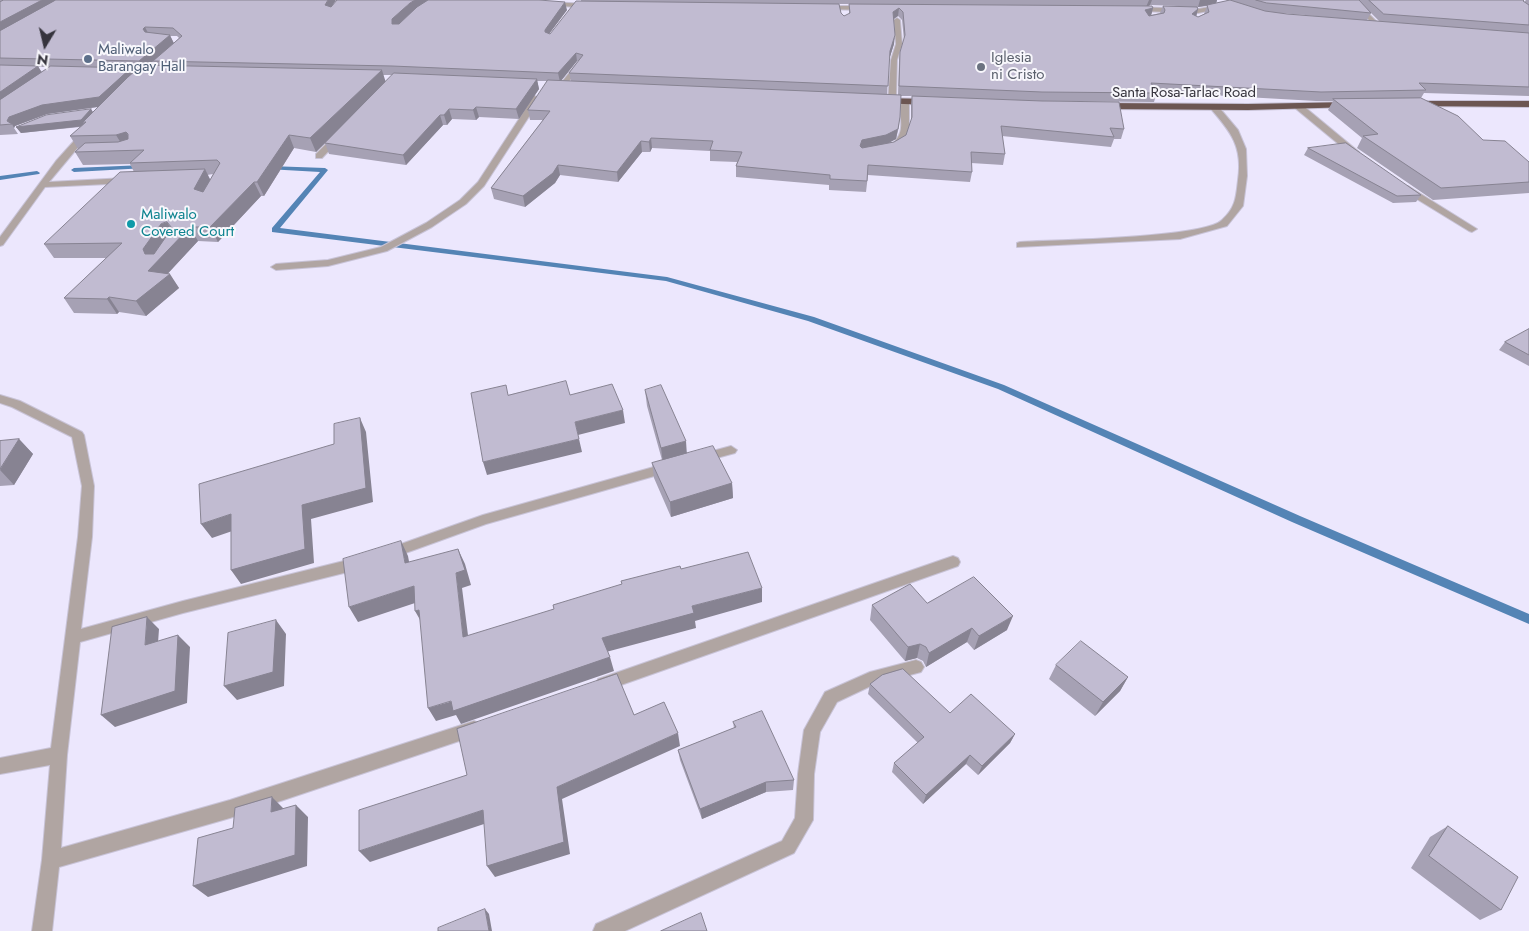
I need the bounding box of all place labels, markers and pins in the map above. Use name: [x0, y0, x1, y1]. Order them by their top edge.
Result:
place label: Maliwalo Barangay Hall: [98, 41, 185, 76]
place label: Iglesia ni Cristo: [991, 49, 1044, 84]
marker: Maliwalo Barangay Hall: [82, 53, 94, 65]
marker: Iglesia ni Cristo: [975, 61, 987, 73]
place label: Maliwalo Covered Court: [141, 206, 234, 241]
marker: Maliwalo Covered Court: [125, 218, 137, 230]

